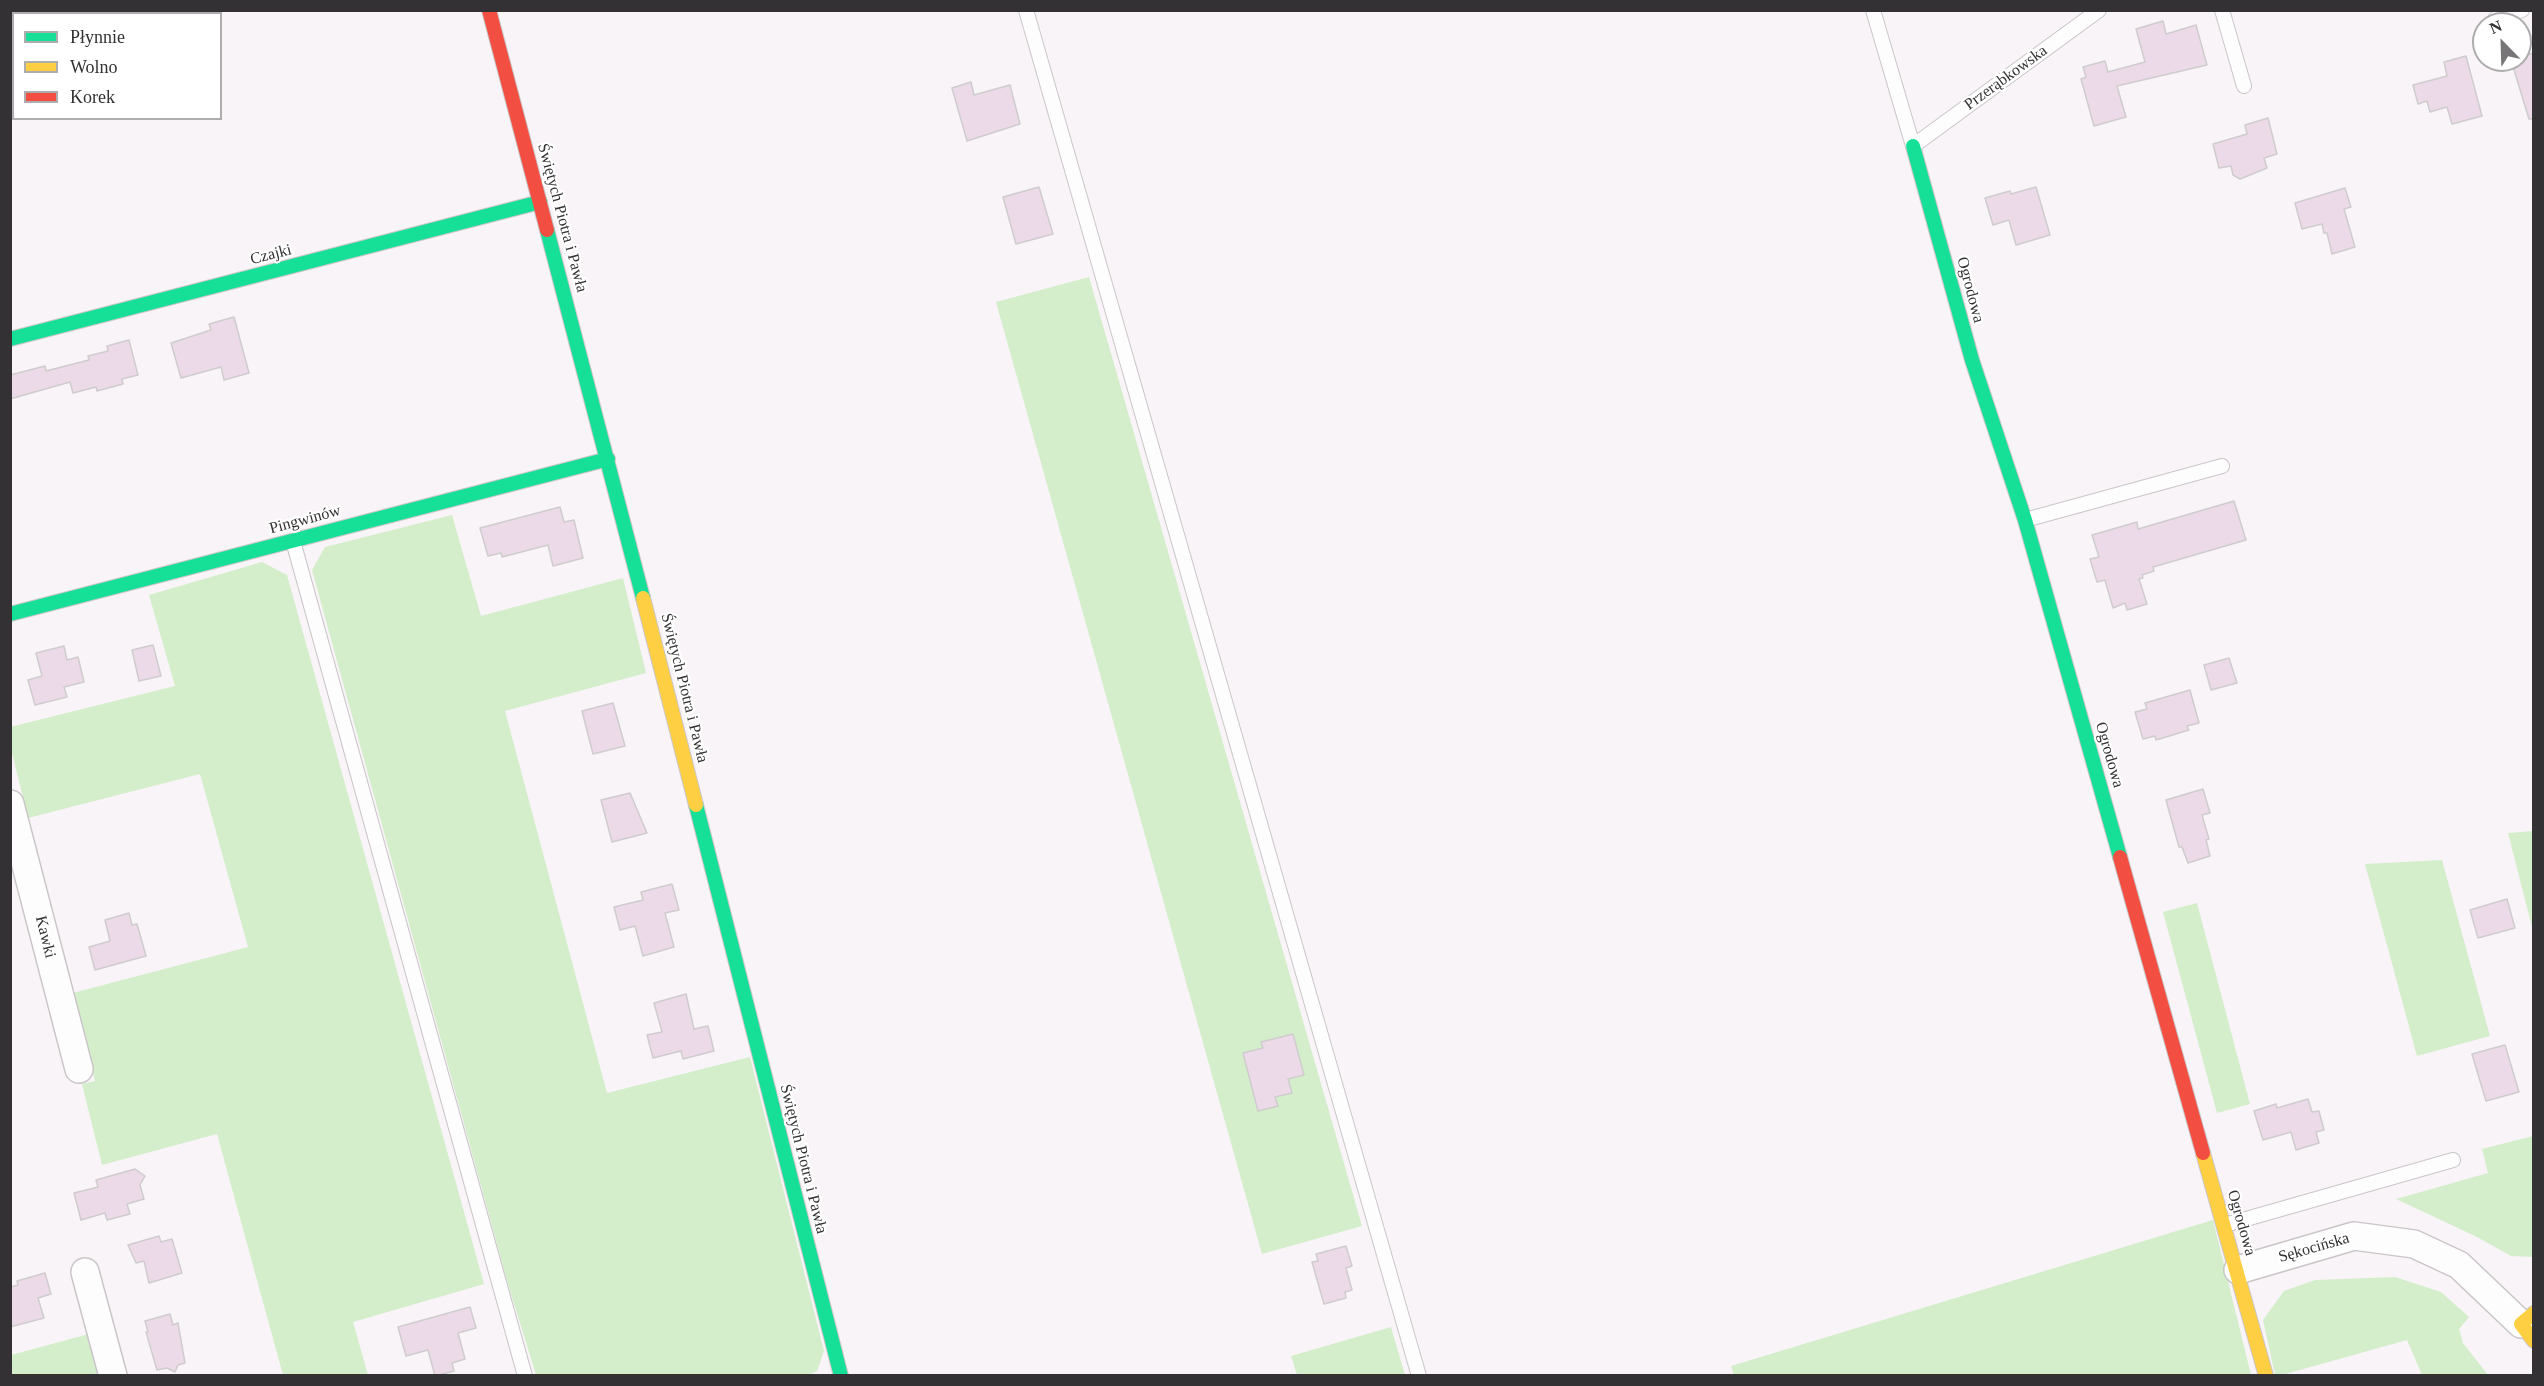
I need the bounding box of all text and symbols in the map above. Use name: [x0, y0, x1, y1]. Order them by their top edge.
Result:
legend: [12, 12, 222, 120]
north arrow: [2472, 12, 2532, 72]
text: N: [2487, 17, 2504, 37]
text: Płynnie: [70, 27, 125, 47]
street label: Przerąbkowska: [1961, 42, 2051, 114]
text: Wolno: [70, 57, 118, 77]
text: Korek: [70, 87, 115, 107]
street label: Świętych Piotra i Pawła: [533, 141, 591, 295]
street label: Czajki: [248, 241, 294, 269]
street label: Ogrodowa: [1952, 255, 1988, 325]
street label: Pingwinów: [267, 501, 343, 539]
street label: Świętych Piotra i Pawła: [656, 611, 712, 765]
street label: Ogrodowa: [2090, 720, 2128, 790]
street label: Kawki: [31, 914, 59, 960]
street label: Świętych Piotra i Pawła: [775, 1082, 831, 1236]
street label: Ogrodowa: [2222, 1188, 2260, 1258]
street label: Sękocińska: [2276, 1229, 2352, 1267]

